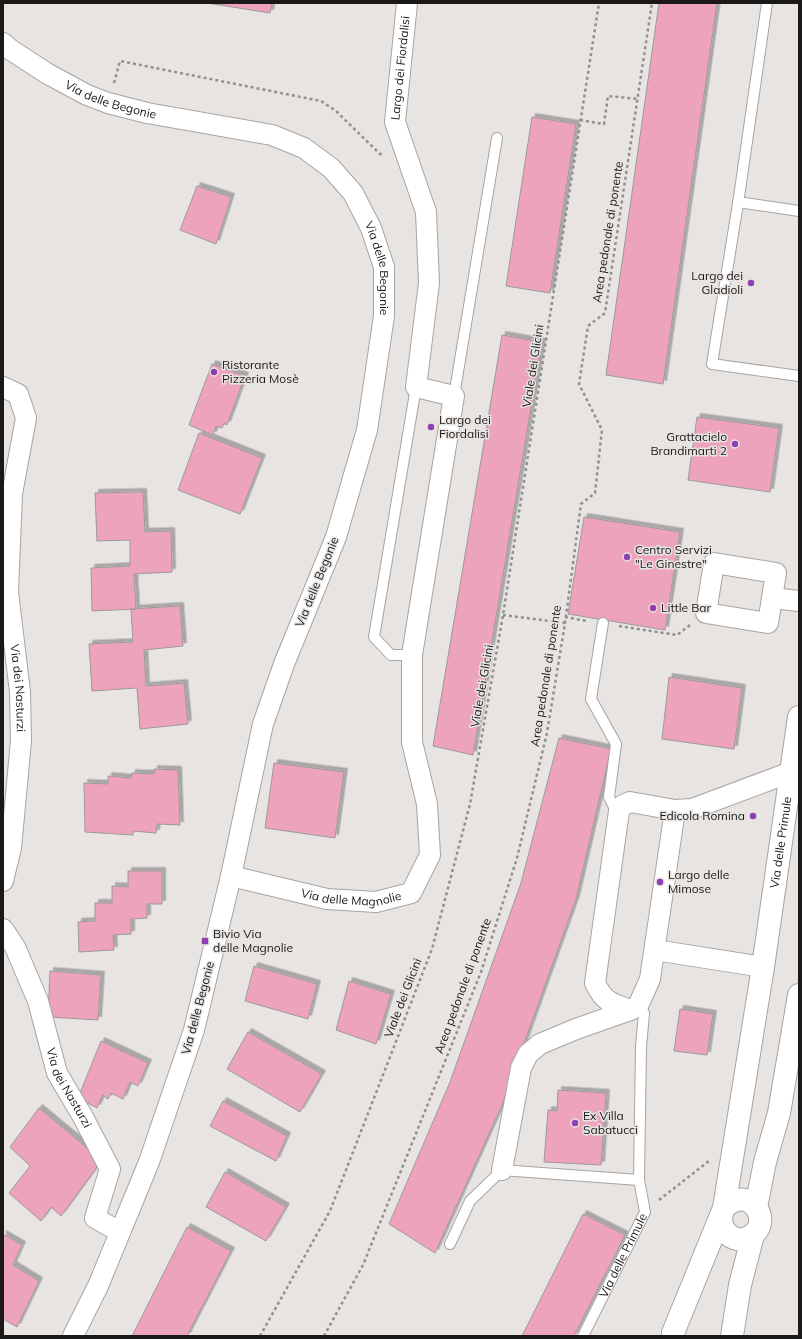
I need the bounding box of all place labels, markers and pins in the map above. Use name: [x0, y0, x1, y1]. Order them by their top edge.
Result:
place label: Largo dei Gladioli: [691, 268, 743, 297]
marker: Largo dei Gladioli: [746, 278, 756, 288]
place label: Ristorante Pizzeria Mosè: [222, 357, 299, 386]
marker: Ristorante Pizzeria Mosè: [209, 367, 219, 377]
place label: Largo dei Fiordalisi: [439, 412, 491, 441]
marker: Largo dei Fiordalisi: [426, 422, 436, 432]
place label: Grattacielo Brandimarti 2: [650, 429, 727, 458]
marker: Grattacielo Brandimarti 2: [730, 439, 740, 449]
place label: Centro Servizi "Le Ginestre": [635, 542, 712, 571]
marker: Centro Servizi "Le Ginestre": [622, 552, 632, 562]
place label: Little Bar: [661, 600, 712, 615]
marker: Little Bar: [648, 603, 658, 613]
place label: Edicola Romina: [659, 808, 745, 823]
marker: Edicola Romina: [748, 811, 758, 821]
place label: Largo delle Mimose: [668, 867, 729, 896]
marker: Largo delle Mimose: [655, 877, 665, 887]
place label: Bivio Via delle Magnolie: [213, 926, 293, 955]
marker: Bivio Via delle Magnolie: [200, 936, 210, 946]
place label: Ex Villa Sabatucci: [583, 1108, 638, 1137]
marker: Ex Villa Sabatucci: [570, 1118, 580, 1128]

